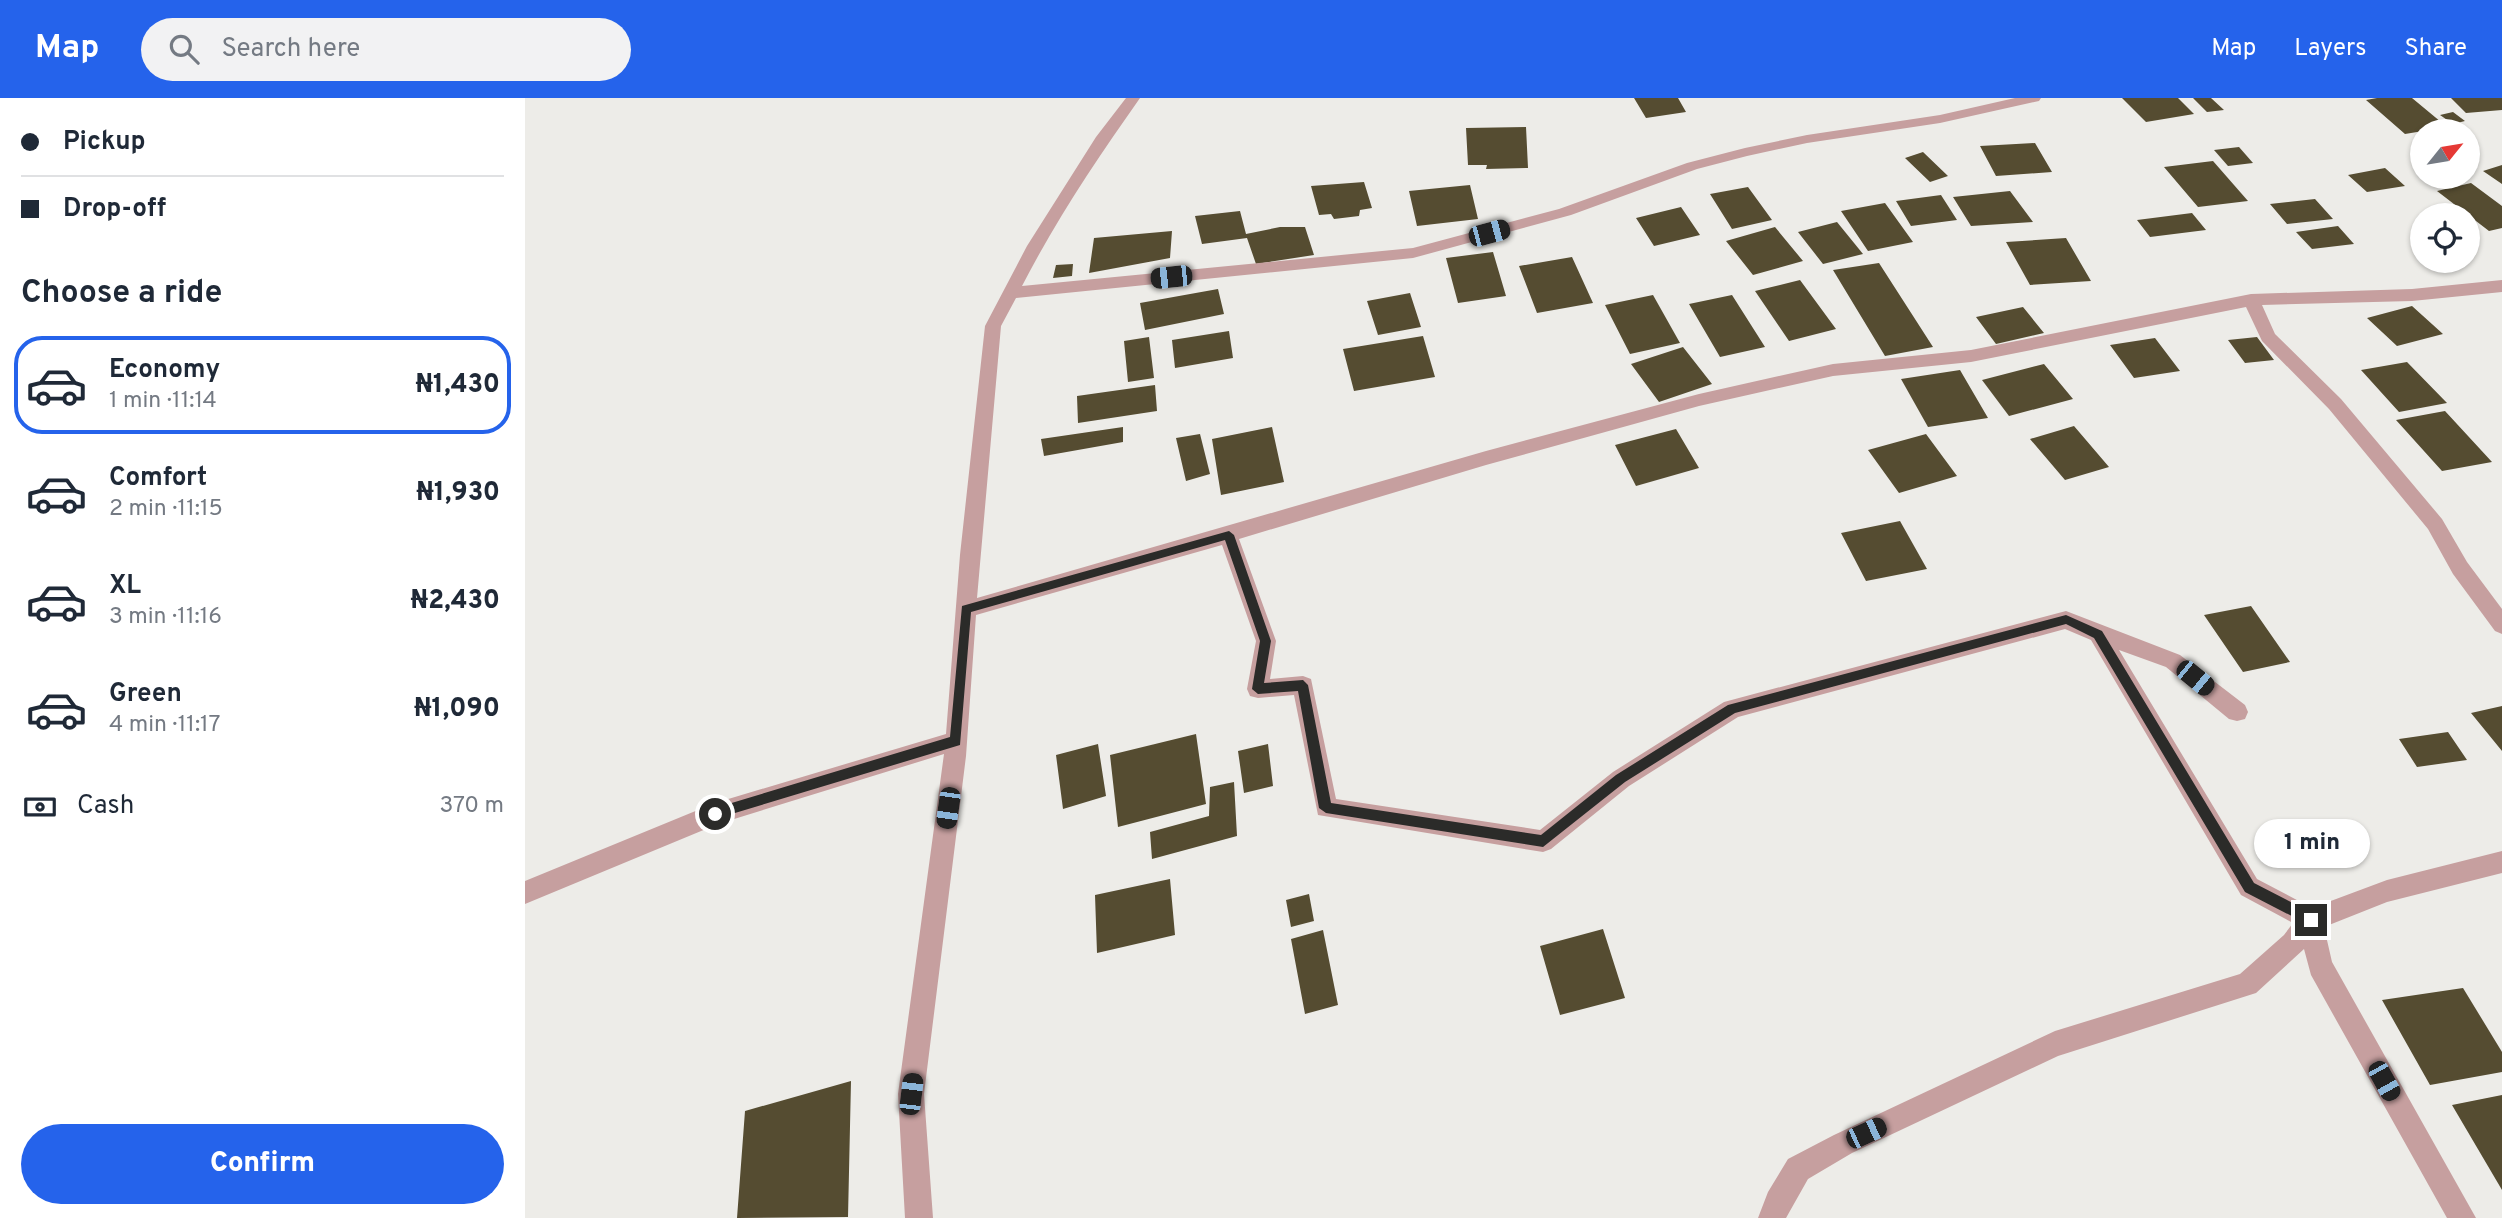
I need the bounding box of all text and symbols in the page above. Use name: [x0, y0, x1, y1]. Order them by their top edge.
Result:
search box: [141, 18, 631, 81]
text: Map: [35, 28, 99, 70]
icon: search: [165, 30, 203, 68]
text: Search here: [221, 33, 360, 66]
text: Map: [2211, 34, 2256, 64]
text: Layers: [2294, 34, 2366, 64]
text: Share: [2404, 34, 2467, 64]
north arrow: [2410, 119, 2480, 189]
map controls: [2410, 119, 2480, 273]
text: Pickup: [63, 126, 146, 159]
text: Drop-off: [63, 193, 166, 226]
button: locate: [2410, 203, 2480, 273]
car: [1466, 217, 1513, 249]
car: [1150, 264, 1193, 290]
text: Choose a ride: [21, 274, 222, 314]
icon: car: [25, 354, 88, 417]
text: Economy: [109, 354, 220, 387]
text: ₦1,430: [415, 369, 500, 402]
text: 1 min · 11:14: [109, 387, 217, 416]
icon: car: [25, 462, 88, 525]
text: Comfort: [109, 462, 207, 495]
text: ₦1,930: [416, 477, 500, 510]
text: 2 min · 11:15: [109, 495, 223, 524]
icon: car: [25, 570, 88, 633]
text: XL: [109, 570, 141, 603]
text: ₦2,430: [411, 585, 500, 618]
text: 3 min · 11:16: [109, 603, 222, 632]
car: [2173, 657, 2218, 699]
icon: car: [25, 678, 88, 741]
text: Green: [109, 678, 182, 711]
text: ₦1,090: [414, 693, 500, 726]
text: 4 min · 11:17: [109, 711, 221, 740]
car: [935, 786, 962, 830]
icon: cash: [21, 788, 59, 826]
text: Cash: [77, 790, 134, 823]
text: 370 m: [439, 792, 504, 821]
route start: [699, 798, 731, 830]
callout: 1 min: [2253, 818, 2369, 868]
text: 1 min: [2284, 829, 2340, 858]
route end: [2295, 904, 2327, 936]
car: [2365, 1058, 2404, 1104]
car: [899, 1072, 924, 1116]
car: [1843, 1115, 1890, 1151]
button: Confirm: [21, 1124, 504, 1204]

